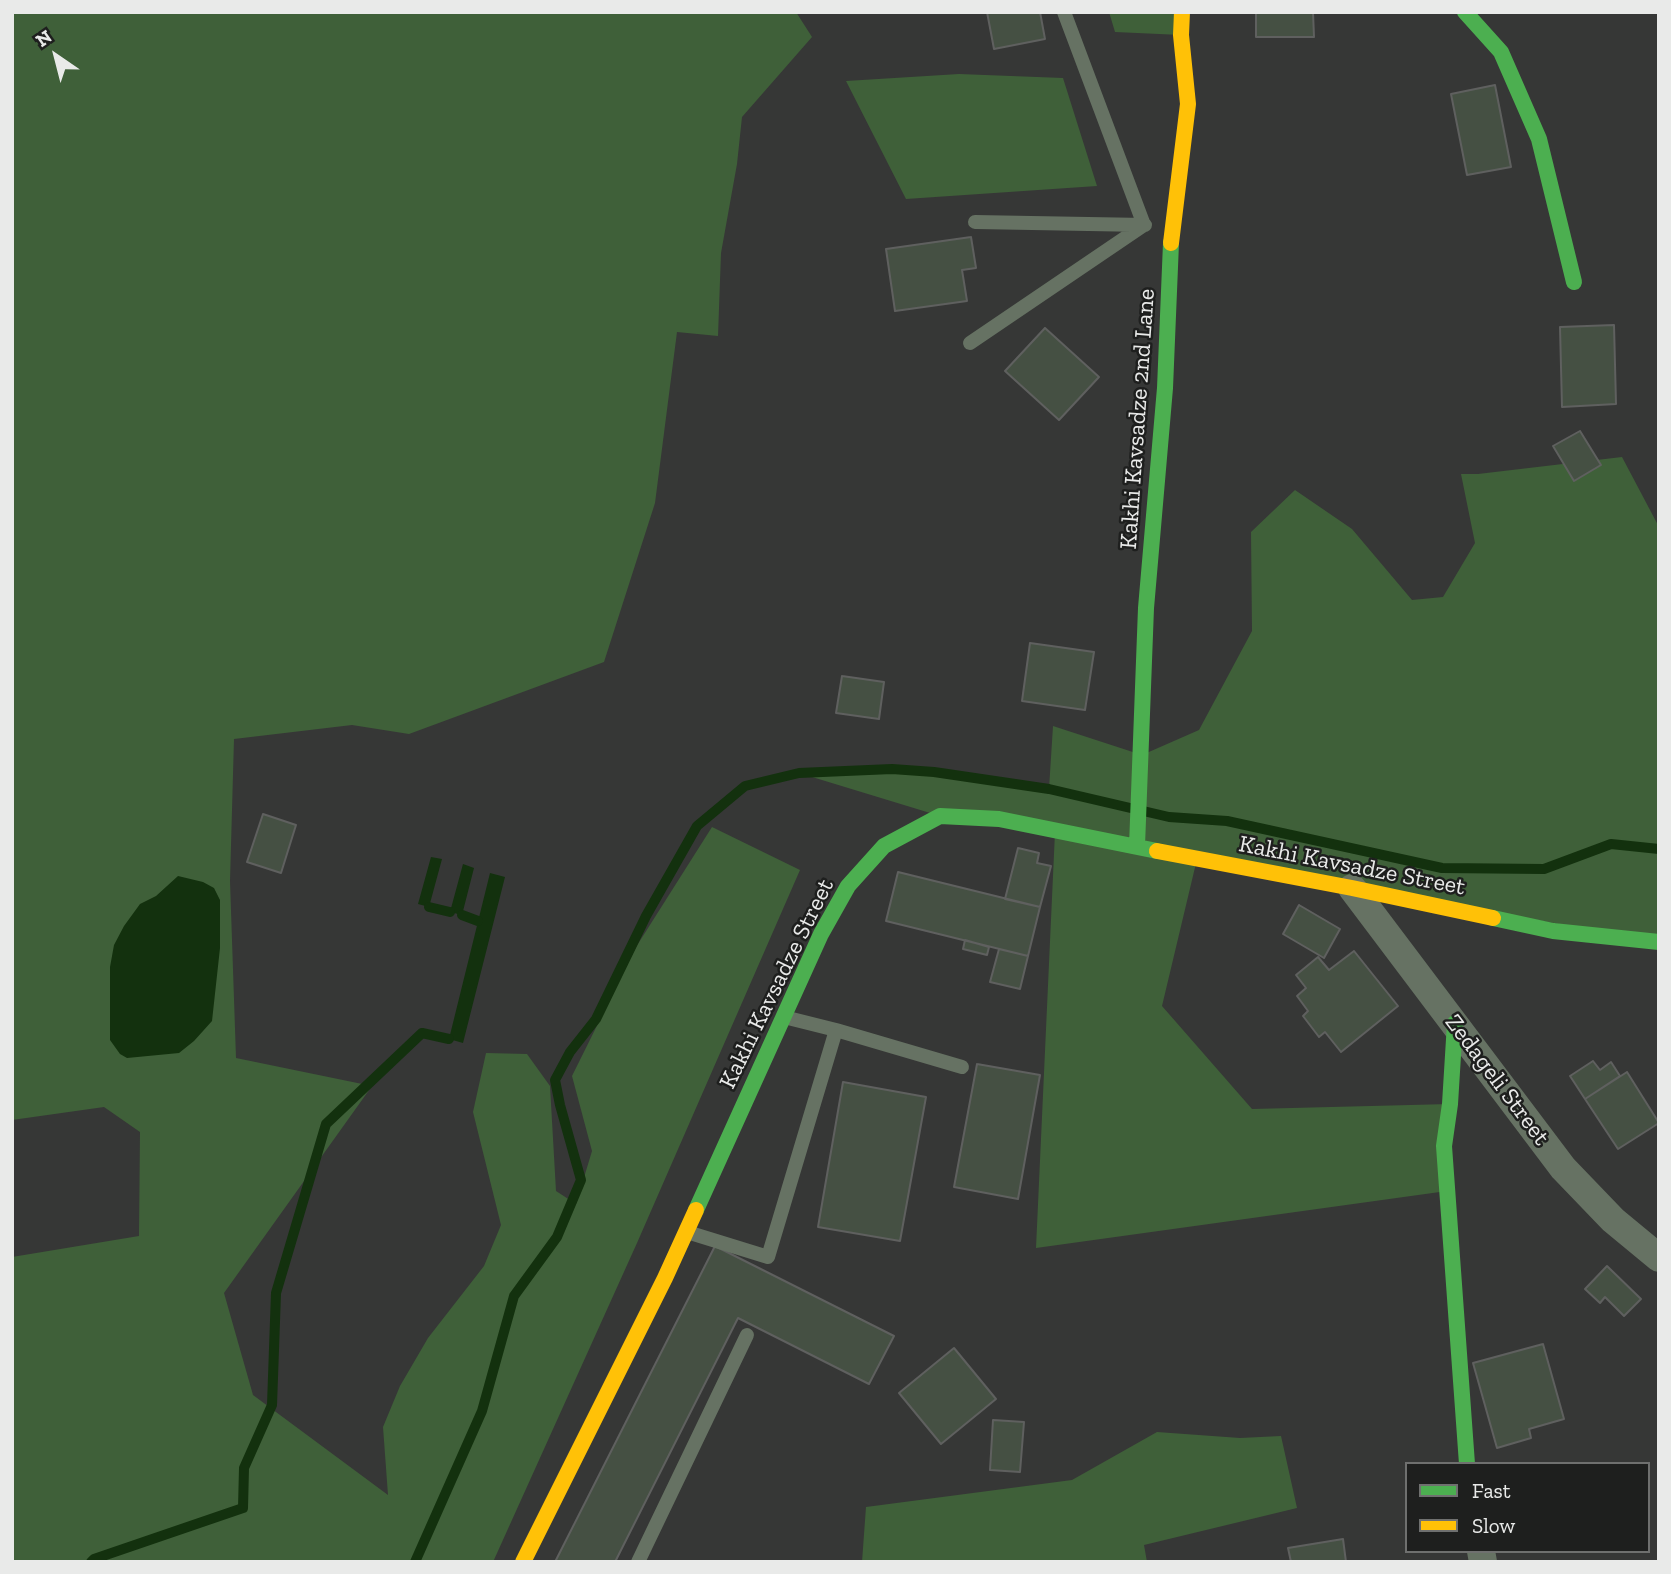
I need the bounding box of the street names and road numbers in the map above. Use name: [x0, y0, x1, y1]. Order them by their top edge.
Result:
street label: Kakhi Kavsadze 2nd Lane: [1115, 288, 1161, 550]
street label: Kakhi Kavsadze Street: [1236, 830, 1468, 902]
street label: Kakhi Kavsadze Street: [714, 874, 840, 1094]
street label: Zedageli Street: [1439, 1009, 1555, 1151]

